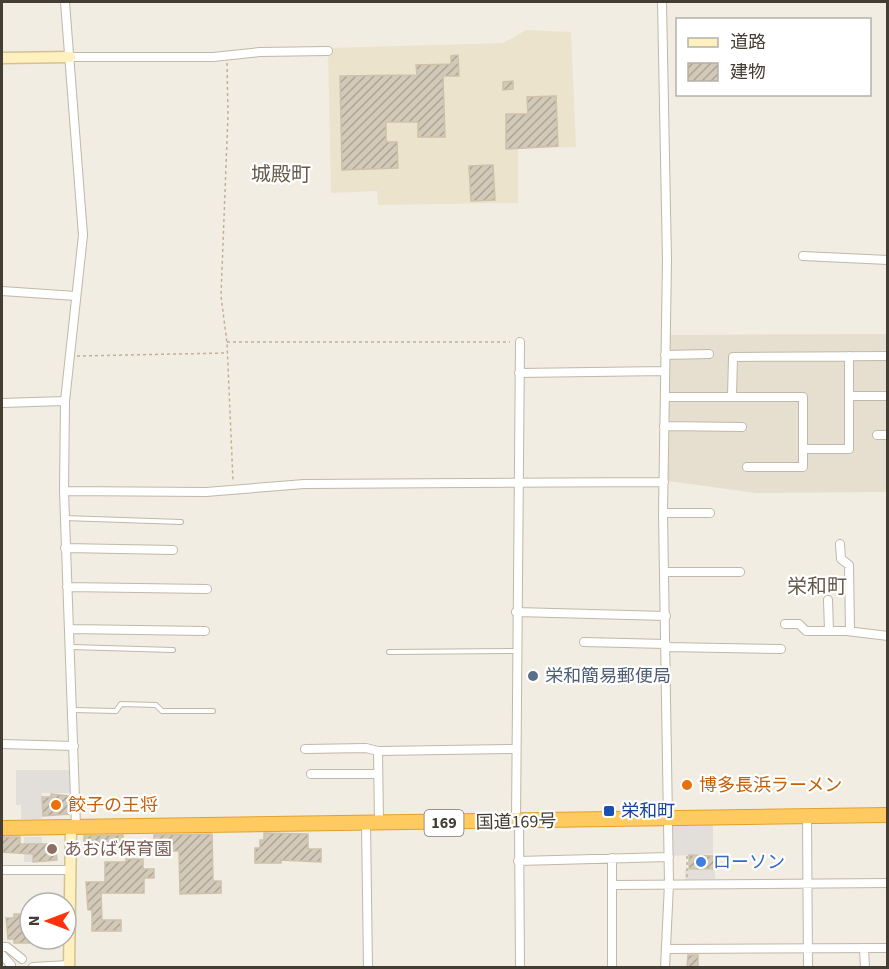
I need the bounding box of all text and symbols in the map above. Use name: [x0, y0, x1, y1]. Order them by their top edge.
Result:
legend: [676, 18, 871, 96]
text: 道路: [730, 30, 766, 55]
text: 建物: [730, 60, 766, 85]
district label: 城殿町: [251, 161, 311, 189]
district label: 栄和町: [787, 573, 847, 601]
place label: 栄和簡易郵便局: [545, 664, 671, 689]
marker: 栄和簡易郵便局: [526, 669, 540, 683]
place label: 博多長浜ラーメン: [699, 773, 842, 798]
marker: 博多長浜ラーメン: [680, 778, 694, 792]
place label: 餃子の王将: [68, 793, 158, 818]
marker: 餃子の王将: [49, 798, 63, 812]
place label: 栄和町: [621, 799, 675, 824]
marker: 栄和町: [602, 804, 616, 818]
street label: 国道169号: [475, 809, 557, 835]
road number: 169: [424, 810, 464, 836]
place label: あおば保育園: [64, 837, 172, 862]
marker: あおば保育園: [45, 842, 59, 856]
place label: ローソン: [713, 850, 785, 875]
marker: ローソン: [694, 855, 708, 869]
north arrow: [18, 891, 78, 951]
text: N: [23, 916, 45, 926]

